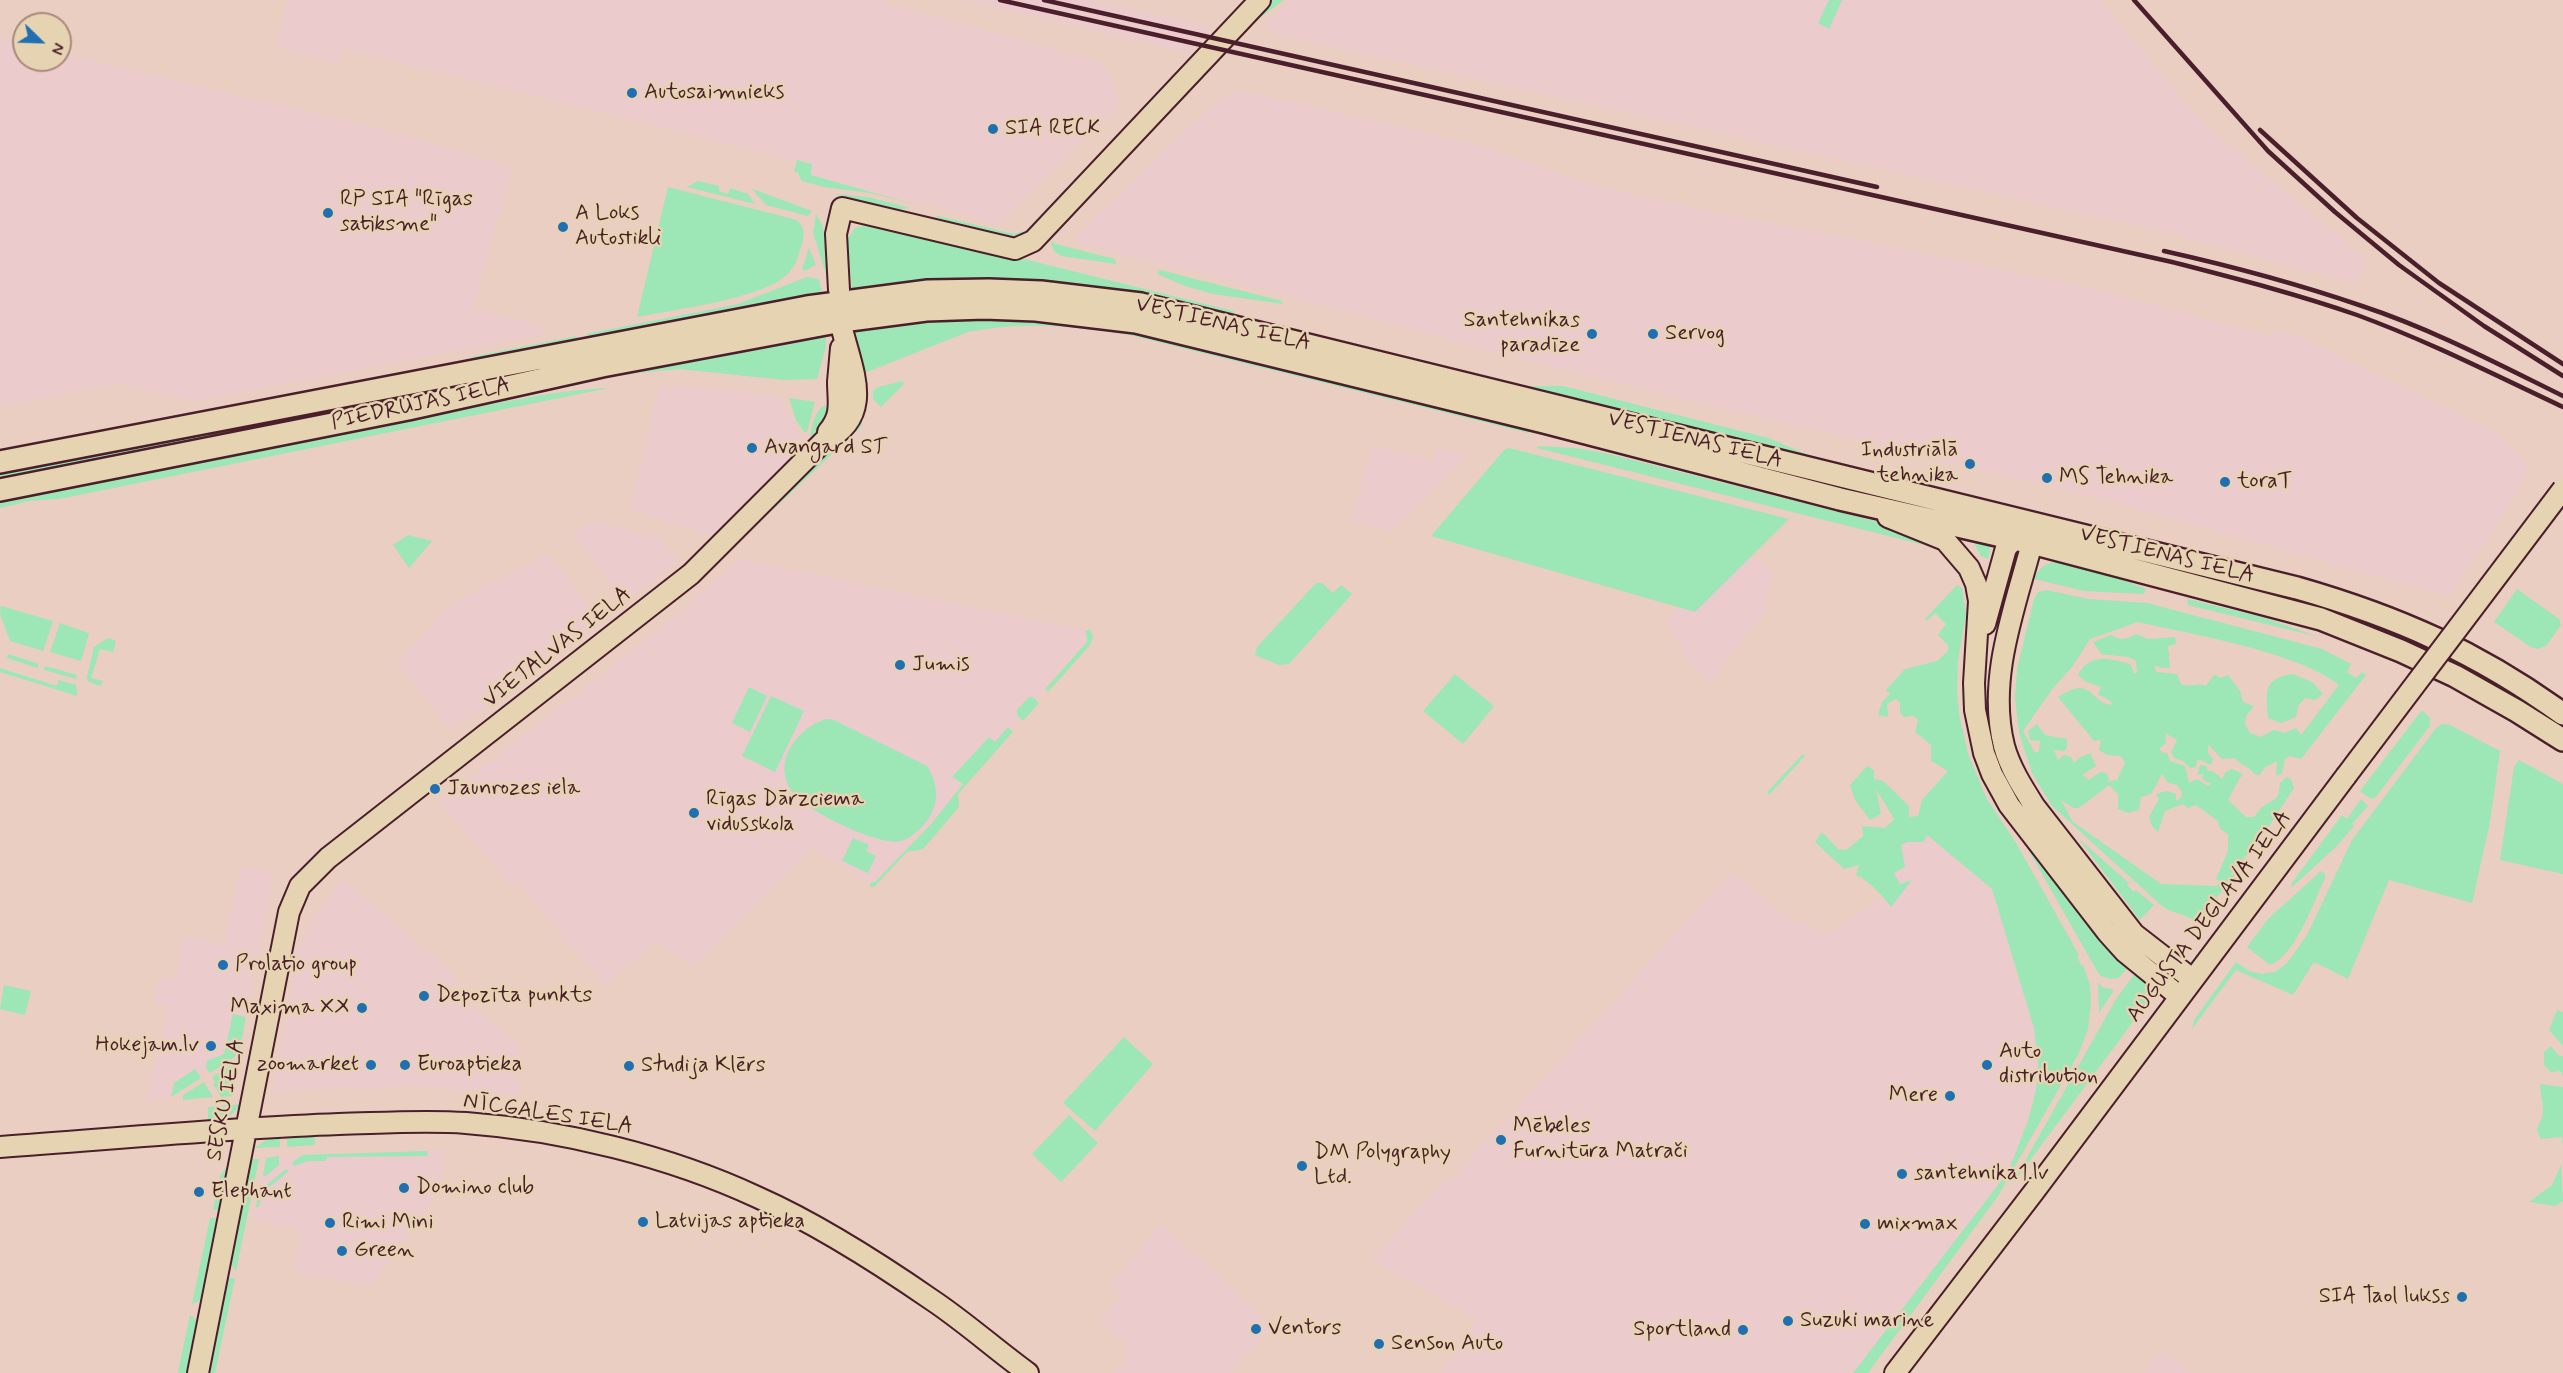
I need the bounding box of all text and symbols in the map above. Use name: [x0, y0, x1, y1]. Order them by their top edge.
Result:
north arrow: [12, 12, 72, 72]
text: N: [45, 39, 69, 57]
place label: Autosaimnieks: [644, 80, 784, 106]
marker: Autosaimnieks: [625, 86, 639, 100]
place label: SIA RECK: [1005, 116, 1100, 142]
marker: SIA RECK: [986, 122, 1000, 136]
place label: RP SIA "Rīgas satiksme": [340, 187, 473, 238]
place label: A Loks Autostikli: [575, 201, 661, 252]
marker: RP SIA "Rīgas satiksme": [321, 206, 335, 220]
marker: A Loks Autostikli: [556, 220, 570, 234]
street label: VESTIENAS IELA: [1133, 292, 1313, 358]
place label: Santehnikas paradīze: [1464, 308, 1580, 360]
place label: Servog: [1665, 321, 1725, 347]
marker: Santehnikas paradīze: [1585, 327, 1599, 341]
marker: Servog: [1646, 327, 1660, 341]
street label: PIEDRUJAS IELA: [329, 373, 513, 437]
street label: VESTIENAS IELA: [1605, 407, 1785, 475]
place label: Avangard ST: [764, 435, 887, 461]
place label: Industriālā tehnika: [1861, 438, 1958, 490]
marker: Avangard ST: [745, 441, 759, 455]
marker: Industriālā tehnika: [1963, 457, 1977, 471]
place label: MS Tehnika: [2059, 465, 2173, 491]
place label: toraT: [2237, 469, 2292, 495]
marker: MS Tehnika: [2040, 471, 2054, 485]
marker: toraT: [2218, 475, 2232, 489]
street label: VESTIENAS IELA: [2077, 522, 2257, 590]
street label: VIETALVAS IELA: [479, 582, 637, 714]
place label: Jumis: [912, 652, 970, 678]
marker: Jumis: [893, 658, 907, 672]
place label: Jaunrozes iela: [447, 776, 580, 802]
marker: Jaunrozes iela: [428, 782, 442, 796]
place label: Rīgas Dārzciema vidusskola: [706, 787, 864, 838]
marker: Rīgas Dārzciema vidusskola: [687, 806, 701, 820]
street label: AUGUSTA DEGLAVA IELA: [2122, 806, 2298, 1028]
place label: Prolatio group: [235, 952, 357, 978]
marker: Prolatio group: [216, 958, 230, 972]
place label: Depozīta punkts: [436, 983, 592, 1009]
marker: Depozīta punkts: [417, 989, 431, 1003]
place label: Maxima XX: [230, 995, 350, 1021]
marker: Maxima XX: [355, 1001, 369, 1015]
place label: Hokejam.lv: [95, 1033, 199, 1059]
street label: SESKU IELA: [202, 1037, 252, 1163]
marker: Hokejam.lv: [204, 1039, 218, 1053]
place label: Auto distribution: [1999, 1039, 2098, 1090]
place label: zoomarket: [257, 1052, 359, 1078]
place label: Euroaptieka: [417, 1052, 522, 1078]
place label: Studija Klērs: [641, 1053, 766, 1079]
marker: zoomarket: [364, 1058, 378, 1072]
marker: Euroaptieka: [398, 1058, 412, 1072]
marker: Auto distribution: [1980, 1058, 1994, 1072]
marker: Studija Klērs: [622, 1059, 636, 1073]
place label: Mere: [1889, 1083, 1938, 1109]
street label: NĪCGALES IELA: [461, 1089, 635, 1141]
marker: Mere: [1943, 1089, 1957, 1103]
place label: Mēbeles Furnitūra Matrači: [1513, 1114, 1688, 1166]
marker: Mēbeles Furnitūra Matrači: [1494, 1133, 1508, 1147]
place label: DM Polygraphy Ltd.: [1314, 1140, 1451, 1192]
marker: DM Polygraphy Ltd.: [1295, 1159, 1309, 1173]
place label: santehnika1.lv: [1914, 1161, 2049, 1187]
marker: santehnika1.lv: [1895, 1167, 1909, 1181]
place label: Domino club: [416, 1175, 534, 1201]
place label: Elephant: [211, 1179, 292, 1205]
marker: Domino club: [397, 1181, 411, 1195]
marker: Elephant: [192, 1185, 206, 1199]
place label: Latvijas aptieka: [655, 1209, 805, 1235]
place label: Rimi Mini: [342, 1210, 434, 1236]
place label: mixmax: [1877, 1211, 1958, 1237]
marker: Latvijas aptieka: [636, 1215, 650, 1229]
marker: Rimi Mini: [323, 1216, 337, 1230]
marker: mixmax: [1858, 1217, 1872, 1231]
place label: Green: [354, 1238, 414, 1264]
marker: Green: [335, 1244, 349, 1258]
place label: SIA Taol lukss: [2319, 1284, 2450, 1310]
marker: SIA Taol lukss: [2455, 1290, 2469, 1304]
place label: Suzuki marine: [1800, 1308, 1934, 1334]
marker: Suzuki marine: [1781, 1314, 1795, 1328]
place label: Ventors: [1268, 1316, 1341, 1342]
place label: Sportland: [1633, 1317, 1731, 1343]
marker: Ventors: [1249, 1322, 1263, 1336]
marker: Sportland: [1736, 1323, 1750, 1337]
place label: Senson Auto: [1391, 1331, 1503, 1357]
marker: Senson Auto: [1372, 1337, 1386, 1351]

